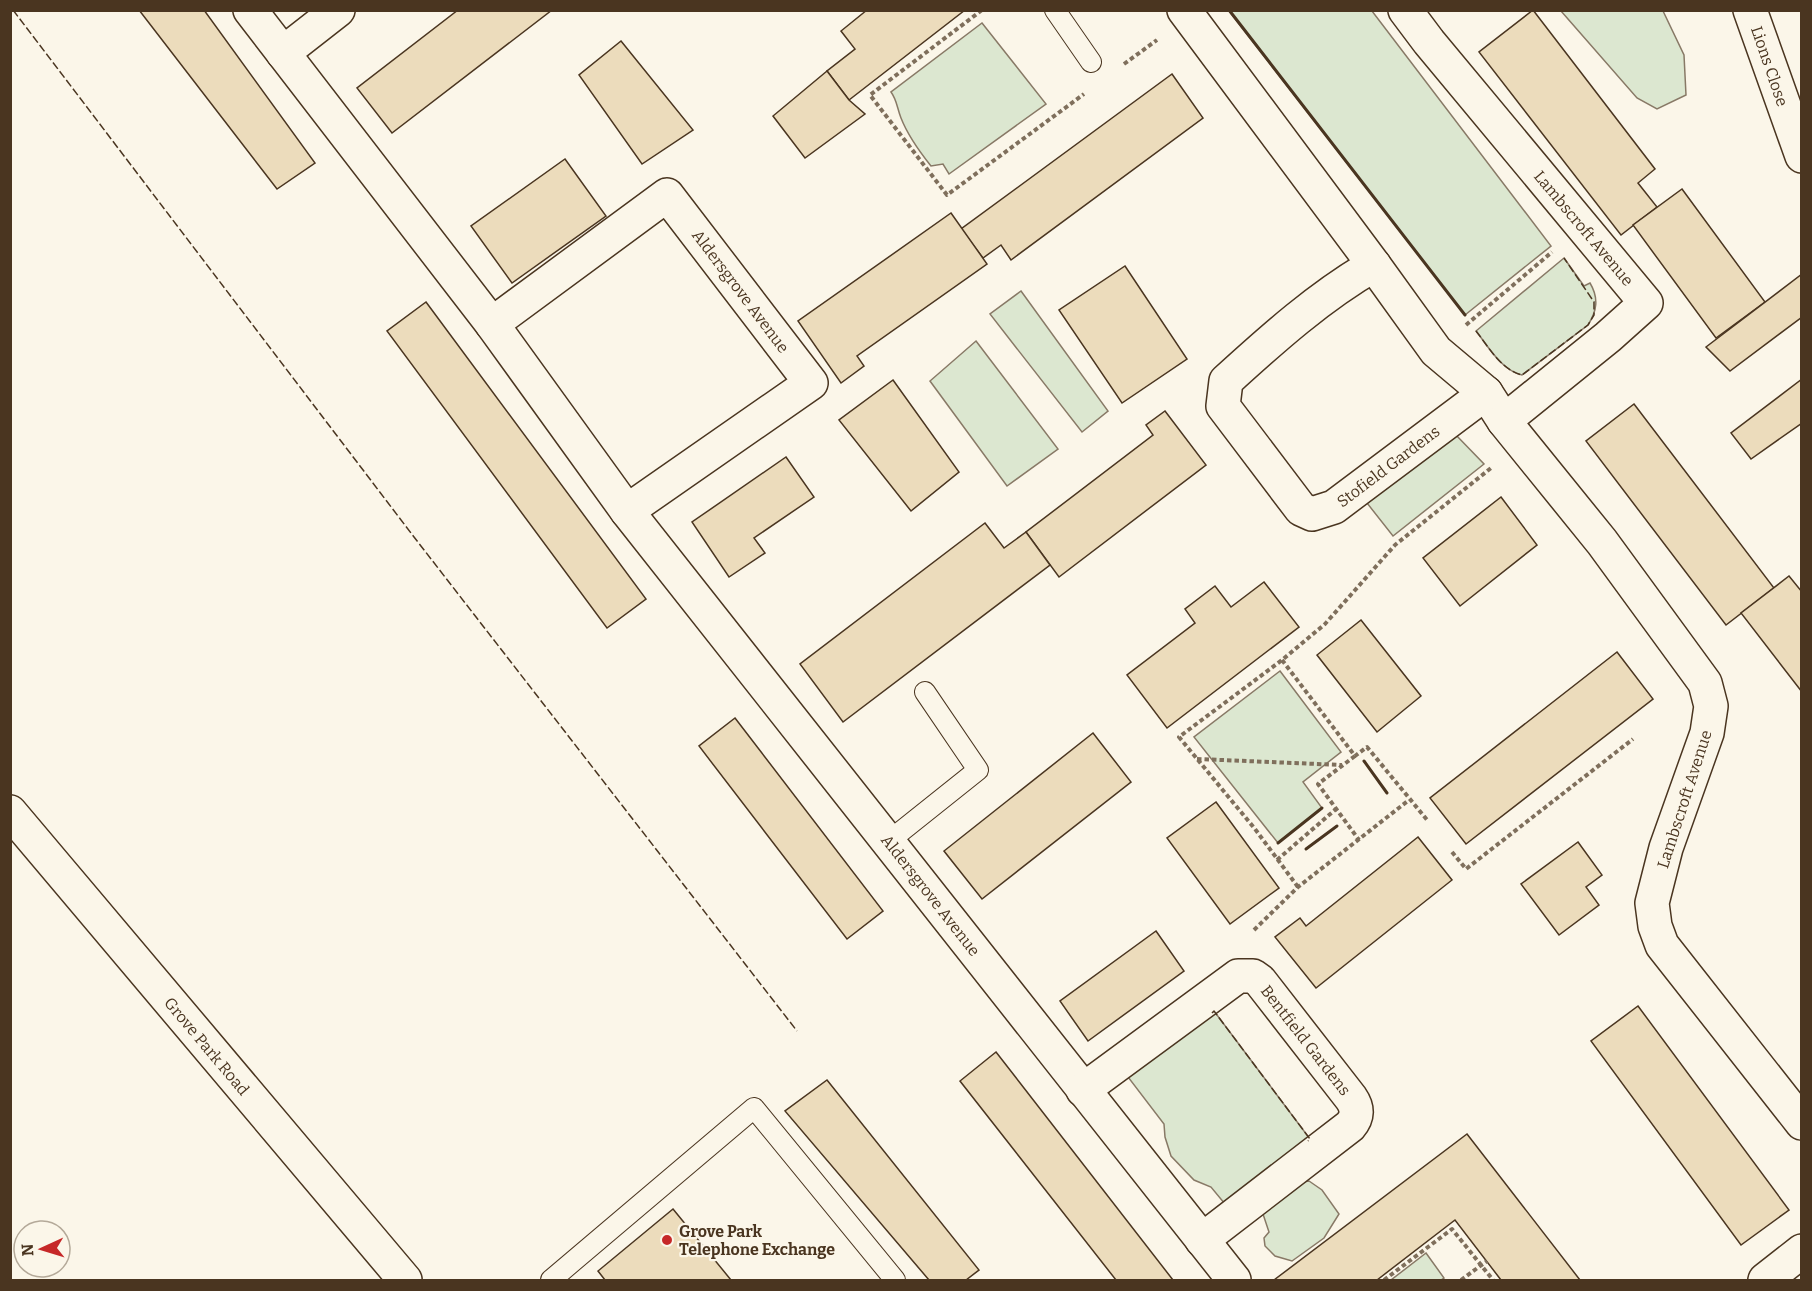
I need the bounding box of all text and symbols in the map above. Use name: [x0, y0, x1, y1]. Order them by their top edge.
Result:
street label: Lions Close: [1747, 24, 1792, 109]
street label: Lambscroft Avenue: [1530, 167, 1637, 290]
street label: Aldersgrove Avenue: [688, 226, 793, 357]
street label: Stofield Gardens: [1333, 422, 1443, 511]
street label: Lambscroft Avenue: [1653, 728, 1716, 871]
street label: Aldersgrove Avenue: [877, 831, 984, 960]
street label: Bentfield Gardens: [1257, 981, 1354, 1099]
street label: Grove Park Road: [160, 993, 253, 1100]
north arrow: [12, 1219, 72, 1279]
place label: Grove Park Telephone Exchange: [679, 1222, 835, 1259]
marker: Grove Park Telephone Exchange: [660, 1233, 674, 1247]
text: N: [18, 1243, 37, 1257]

